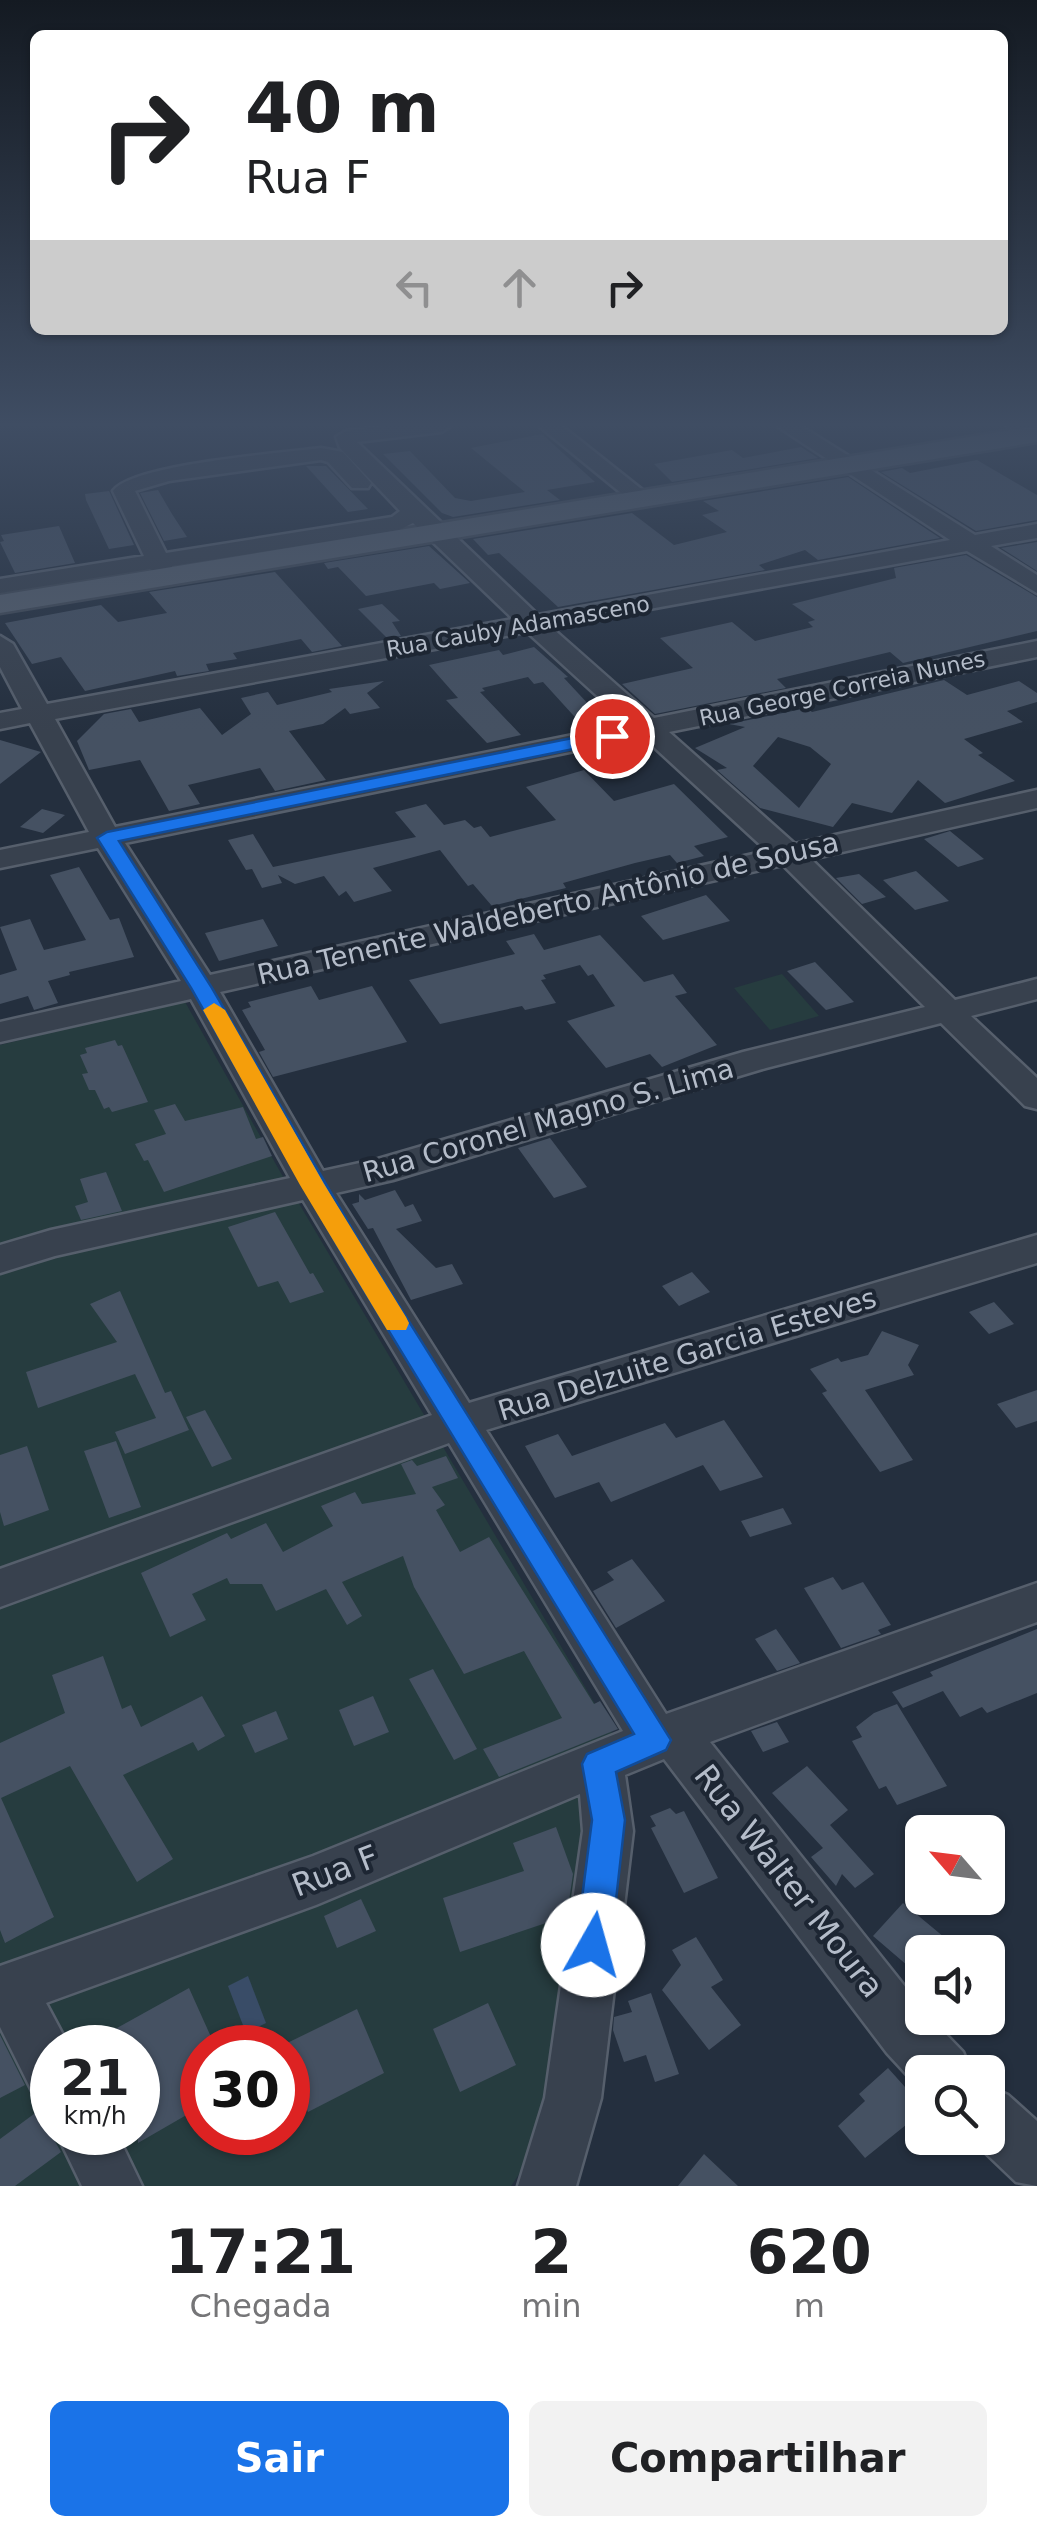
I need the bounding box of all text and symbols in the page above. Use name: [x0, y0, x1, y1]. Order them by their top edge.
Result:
text: 40 m: [245, 67, 440, 149]
icon: right: [80, 70, 210, 200]
text: Rua F: [245, 151, 371, 204]
icon: left: [387, 260, 442, 315]
icon: ahead: [492, 260, 547, 315]
icon: right: [597, 260, 652, 315]
street label: Rua Cauby Adamasceno: [384, 591, 652, 662]
street label: Rua George Correia Nunes: [697, 646, 987, 731]
pin: [570, 694, 655, 779]
icon: arrive: [585, 709, 640, 764]
street label: Rua Tenente Waldeberto Antônio de Sousa: [254, 825, 842, 992]
street label: Rua Coronel Magno S. Lima: [359, 1052, 738, 1189]
street label: Rua Delzuite Garcia Esteves: [494, 1281, 880, 1428]
street label: Rua Walter Moura: [686, 1757, 892, 2005]
north arrow: [905, 1815, 1005, 1915]
map controls: [905, 1815, 1005, 2155]
street label: Rua F: [287, 1837, 383, 1905]
position arrow: [541, 1893, 645, 1997]
button: sound: [905, 1935, 1005, 2035]
speed limit sign: 30: [180, 2025, 310, 2155]
text: 21: [60, 2049, 130, 2107]
button: search: [905, 2055, 1005, 2155]
text: km/h: [63, 2101, 127, 2130]
text: 17:21: [165, 2217, 356, 2287]
text: 2: [530, 2217, 572, 2287]
text: 620: [747, 2217, 872, 2287]
text: Chegada: [190, 2287, 332, 2325]
text: min: [521, 2287, 582, 2325]
text: m: [794, 2287, 825, 2325]
button: Sair: [50, 2401, 509, 2516]
button: Compartilhar: [529, 2401, 987, 2516]

